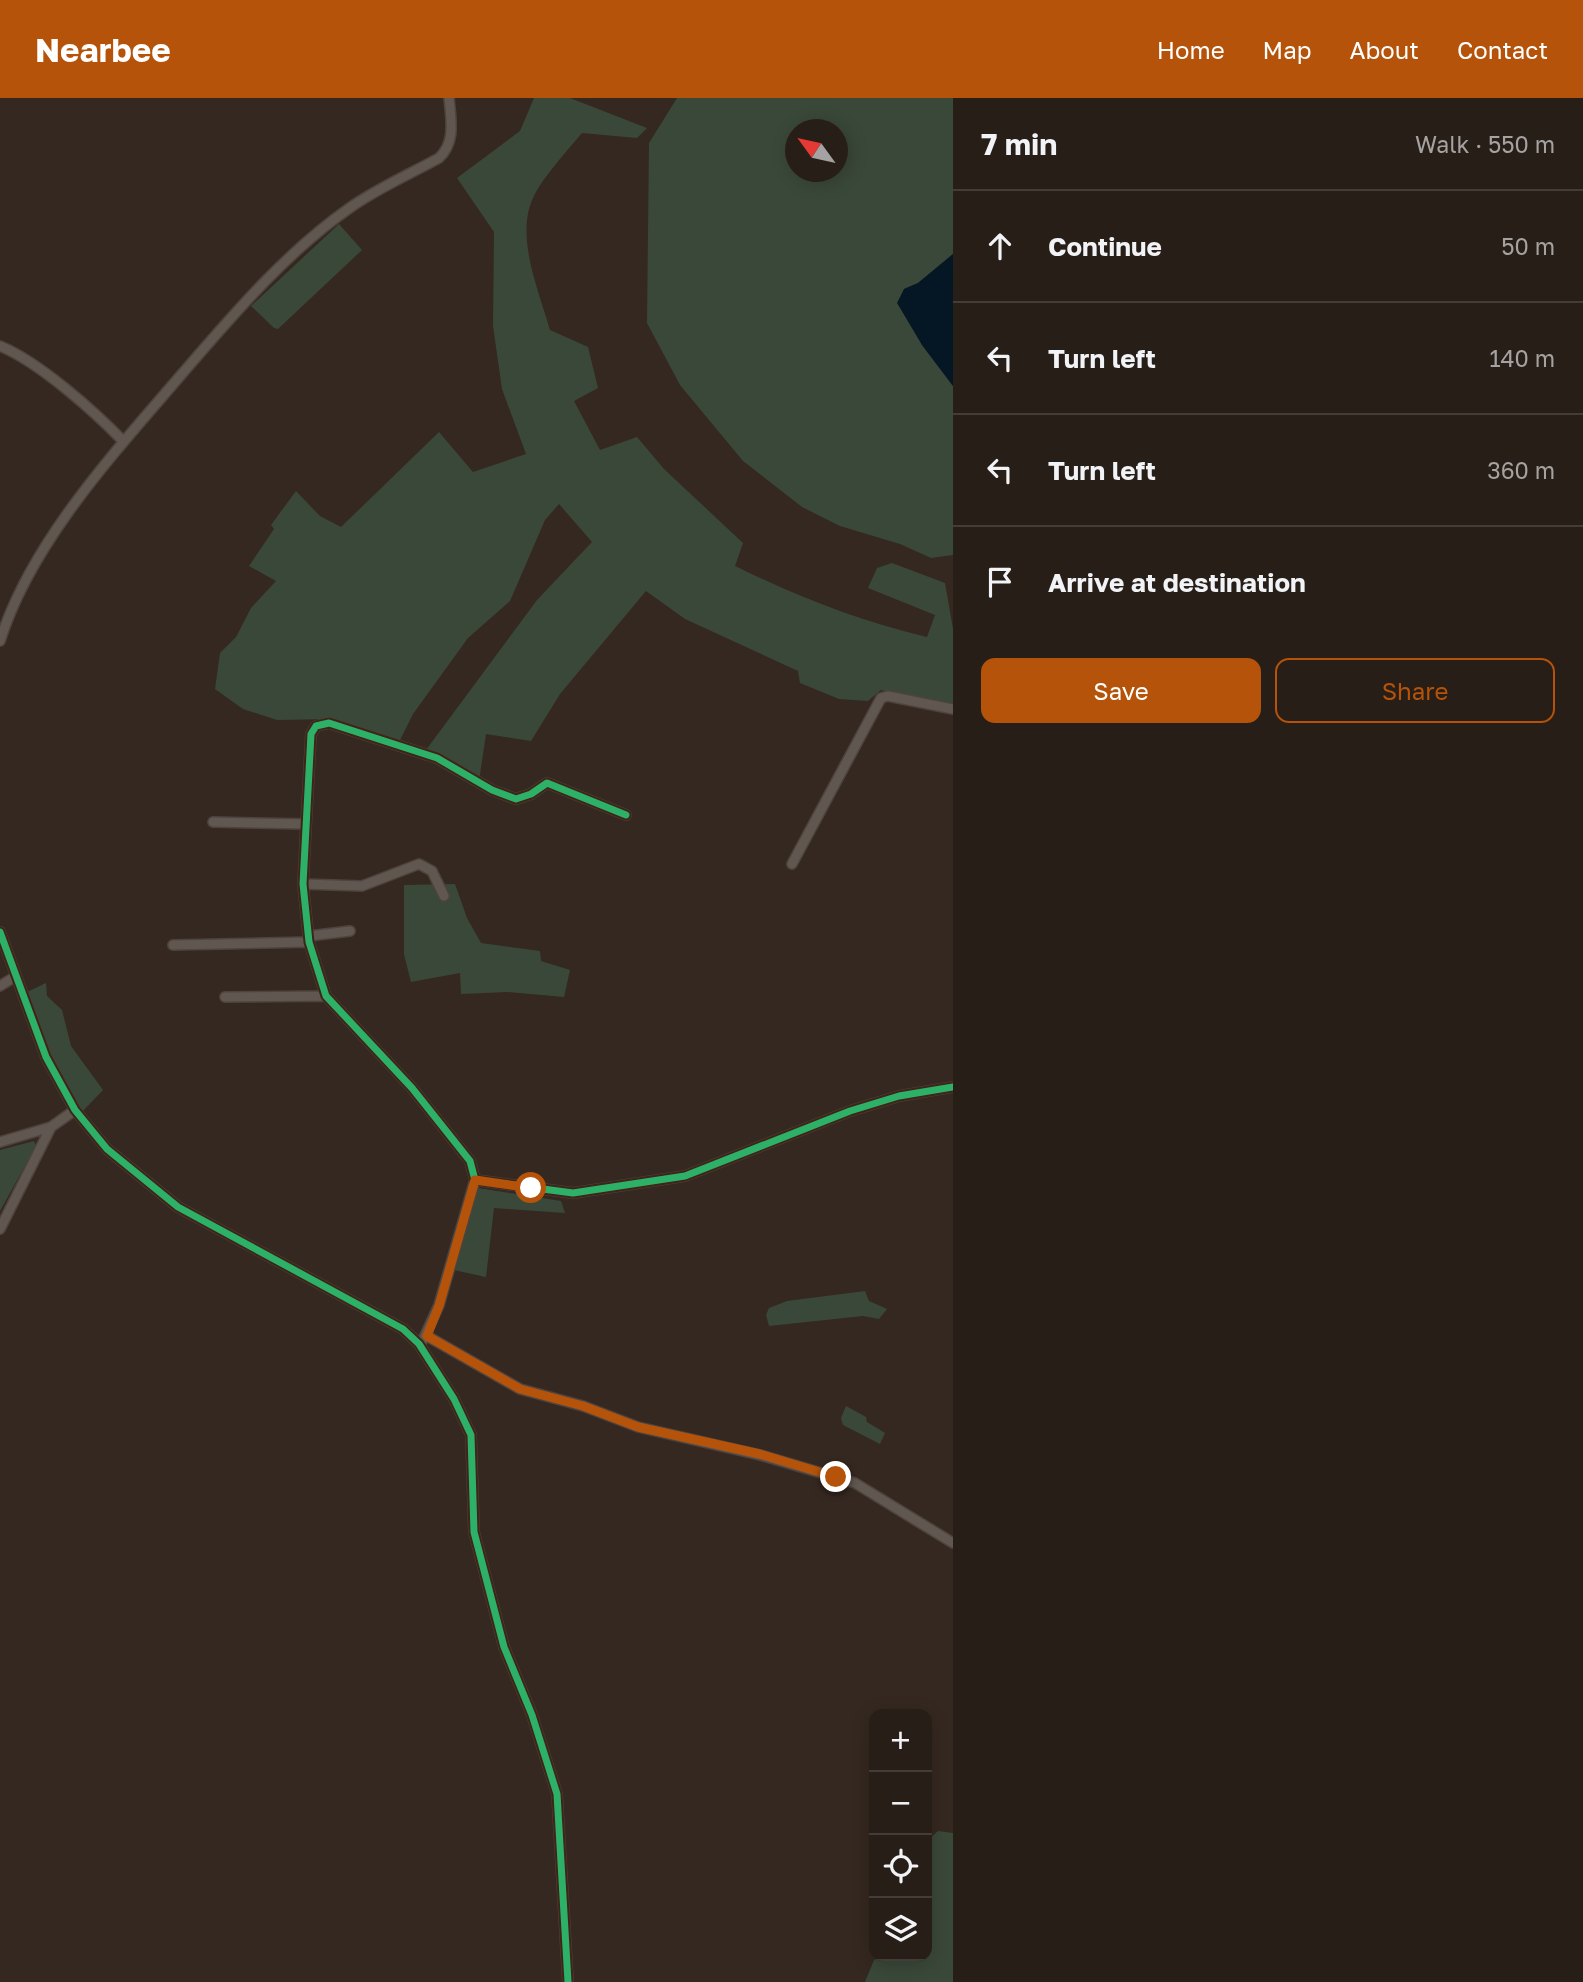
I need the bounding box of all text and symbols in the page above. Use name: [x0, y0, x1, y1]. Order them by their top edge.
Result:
text: Nearbee: [35, 30, 171, 69]
text: Home: [1157, 35, 1225, 64]
text: Map: [1263, 35, 1312, 64]
text: About: [1350, 35, 1419, 64]
text: Contact: [1457, 35, 1548, 64]
north arrow: [785, 119, 848, 182]
text: 7 min: [981, 126, 1057, 162]
text: Walk · 550 m: [1415, 130, 1555, 158]
icon: ahead: [981, 227, 1019, 265]
text: Continue: [1048, 231, 1162, 262]
text: 50 m: [1501, 232, 1555, 260]
icon: left: [981, 339, 1019, 377]
text: Turn left: [1048, 343, 1156, 374]
text: 140 m: [1489, 344, 1555, 372]
icon: left: [981, 451, 1019, 489]
text: Turn left: [1048, 455, 1156, 486]
text: 360 m: [1487, 456, 1555, 484]
icon: arrive: [981, 563, 1019, 601]
text: Arrive at destination: [1048, 567, 1306, 598]
button: Save: [981, 658, 1261, 723]
button: Share: [1275, 658, 1555, 723]
route start: [515, 1172, 546, 1203]
route end: [820, 1461, 851, 1492]
map controls: [869, 1709, 932, 1961]
button: +: [869, 1709, 932, 1772]
button: −: [869, 1772, 932, 1835]
button: locate: [869, 1835, 932, 1898]
button: layers: [869, 1898, 932, 1961]

